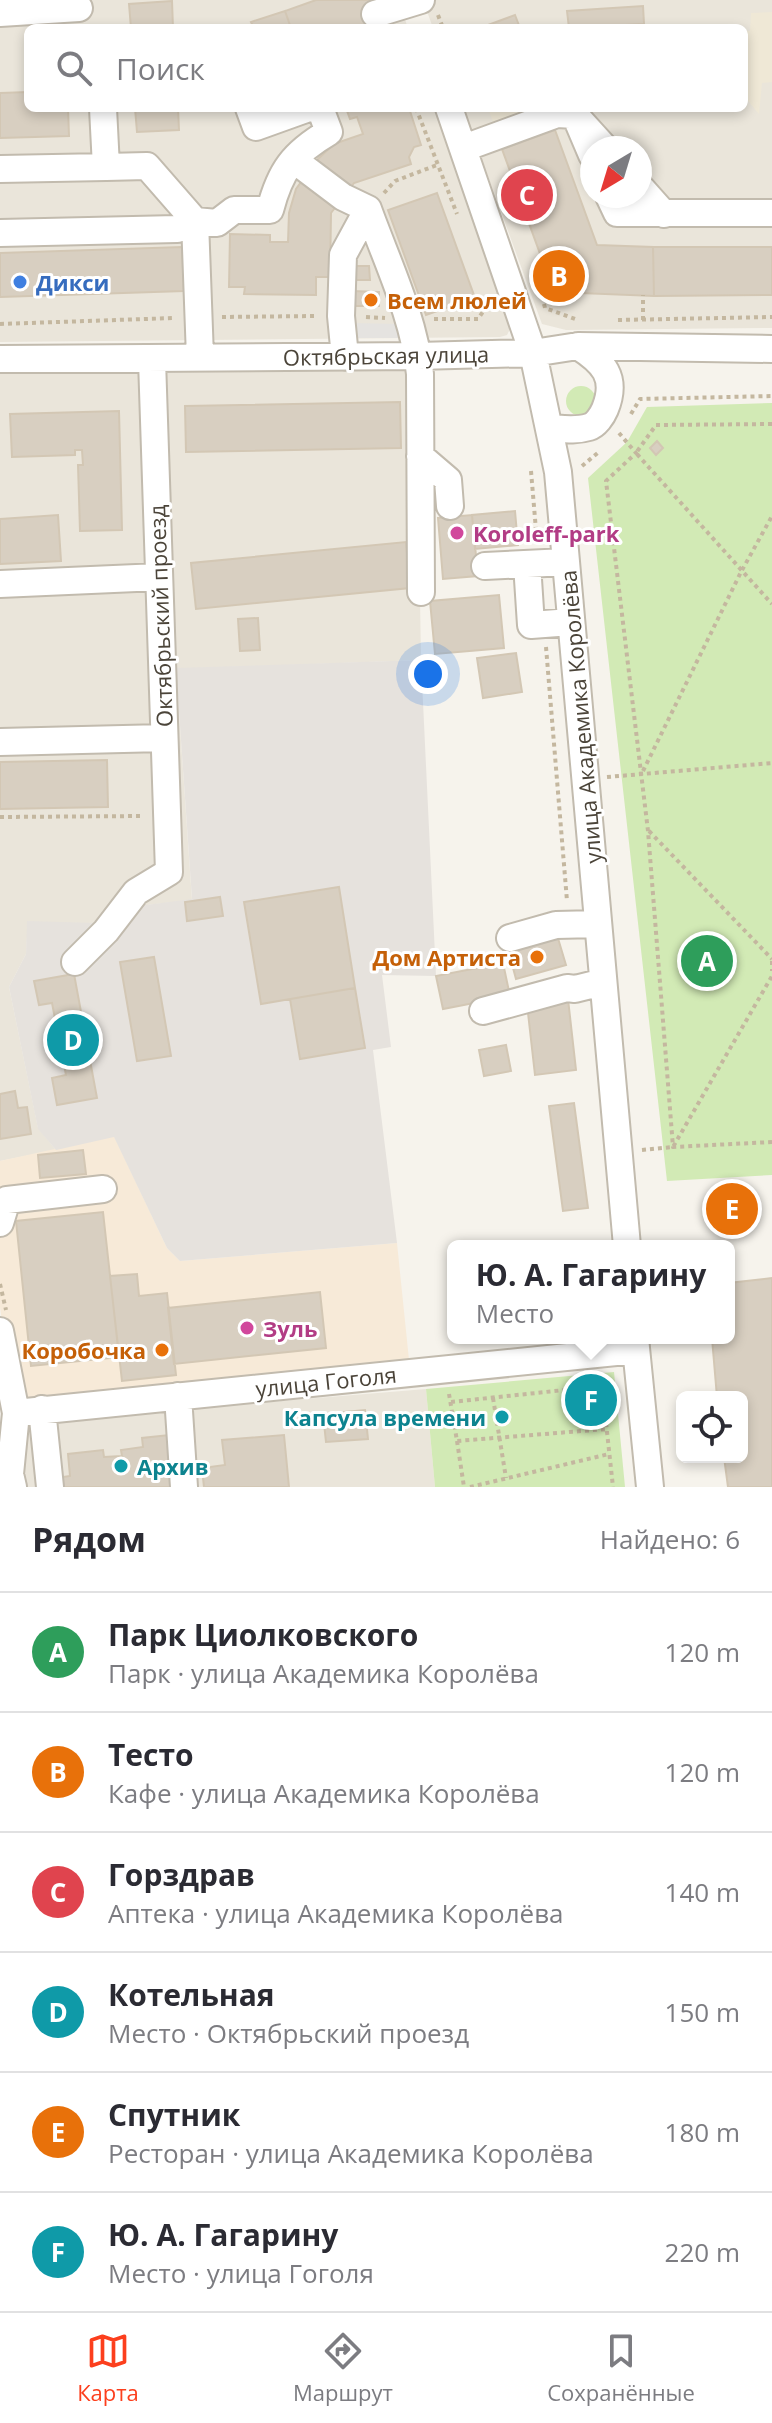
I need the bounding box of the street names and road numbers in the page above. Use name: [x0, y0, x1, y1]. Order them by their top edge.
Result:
street label: Октябрьская улица: [283, 338, 489, 372]
street label: Октябрьский проезд: [141, 504, 179, 728]
street label: улица Академика Королёва: [552, 569, 608, 865]
street label: улица Гоголя: [254, 1359, 398, 1403]

